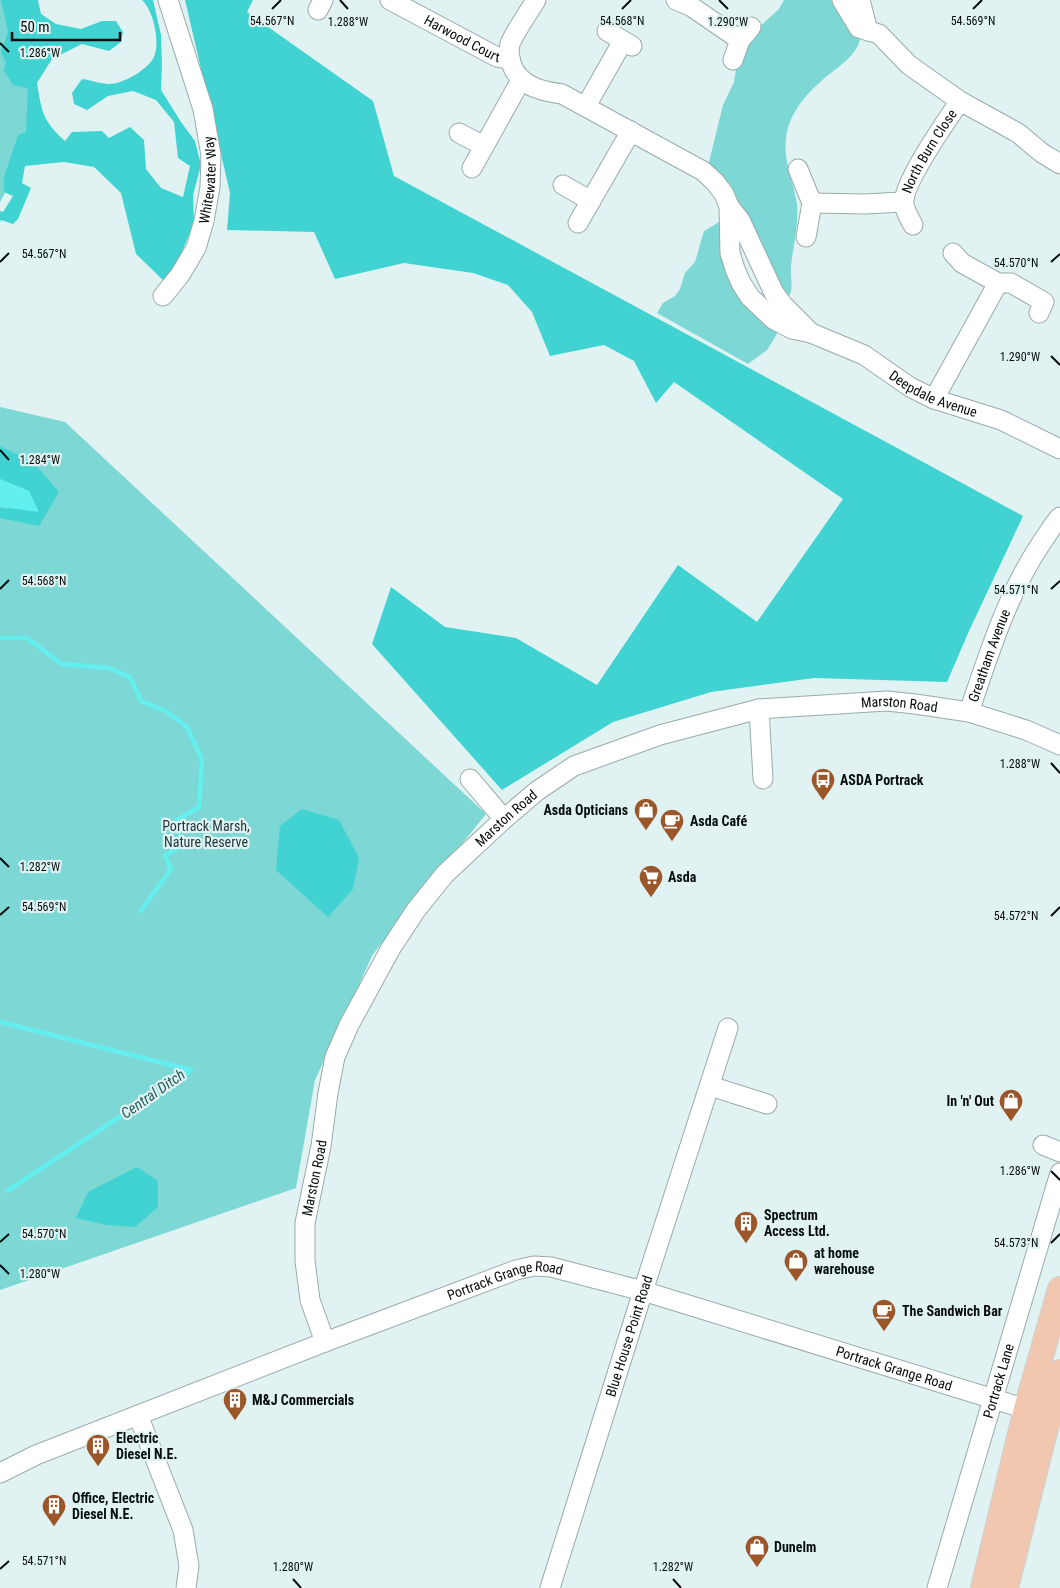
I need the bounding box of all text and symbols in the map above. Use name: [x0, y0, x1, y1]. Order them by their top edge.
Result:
scale bar: [12, 10, 120, 42]
street label: Harwood Court: [422, 12, 501, 65]
text: 54.567°N: [250, 14, 294, 28]
text: 54.568°N: [600, 14, 644, 28]
text: 54.569°N: [951, 14, 995, 28]
text: 1.288°W: [328, 15, 368, 29]
text: 1.290°W: [708, 15, 748, 29]
text: 50 m: [20, 18, 50, 36]
text: 1.286°W: [20, 46, 60, 60]
street label: North Burn Close: [898, 106, 960, 195]
street label: Whitewater Way: [196, 135, 220, 225]
text: 54.567°N: [22, 247, 66, 261]
text: 54.570°N: [994, 256, 1038, 270]
text: 1.290°W: [1000, 350, 1040, 364]
street label: Deepdale Avenue: [886, 367, 980, 420]
text: 1.284°W: [20, 453, 60, 467]
text: 54.568°N: [22, 574, 66, 588]
text: 54.571°N: [994, 583, 1038, 597]
street label: Greatham Avenue: [965, 606, 1014, 704]
street label: Marston Road: [860, 693, 939, 715]
text: 1.288°W: [1000, 757, 1040, 771]
bus stop icon: ASDA Portrack: [810, 767, 836, 801]
place label: ASDA Portrack: [840, 772, 924, 788]
street label: Marston Road: [472, 786, 540, 850]
shop icon: Asda Opticians: [633, 797, 659, 831]
place label: Asda Opticians: [544, 802, 628, 818]
cafe icon: Asda Café: [659, 808, 685, 842]
place label: Asda Café: [690, 813, 747, 829]
park label: Portrack Marsh, Nature Reserve: [162, 818, 250, 850]
text: 1.282°W: [20, 860, 60, 874]
supermarket icon: Asda: [638, 864, 664, 898]
place label: Asda: [668, 869, 697, 885]
text: 54.569°N: [22, 900, 66, 914]
text: 54.572°N: [994, 909, 1038, 923]
water label: Central Ditch: [118, 1065, 188, 1123]
shop icon: In 'n' Out: [998, 1088, 1024, 1122]
place label: In 'n' Out: [947, 1093, 994, 1109]
street label: Marston Road: [299, 1139, 330, 1217]
text: 1.286°W: [1000, 1164, 1040, 1178]
place label: Spectrum Access Ltd.: [764, 1207, 830, 1239]
building icon: Spectrum Access Ltd.: [733, 1210, 759, 1244]
text: 54.570°N: [22, 1227, 66, 1241]
text: 54.573°N: [994, 1236, 1038, 1250]
place label: at home warehouse: [814, 1245, 875, 1277]
shop icon: at home warehouse: [783, 1248, 809, 1282]
street label: Portrack Grange Road: [445, 1258, 565, 1303]
text: 1.280°W: [20, 1267, 60, 1281]
street label: Blue House Point Road: [602, 1273, 656, 1399]
cafe icon: The Sandwich Bar: [871, 1298, 897, 1332]
place label: The Sandwich Bar: [902, 1303, 1003, 1319]
street label: Portrack Lane: [980, 1341, 1017, 1420]
street label: Portrack Grange Road: [834, 1343, 954, 1394]
building icon: M&J Commercials: [222, 1387, 248, 1421]
place label: M&J Commercials: [252, 1392, 354, 1408]
place label: Electric Diesel N.E.: [116, 1430, 178, 1462]
building icon: Electric Diesel N.E.: [85, 1433, 111, 1467]
place label: Office, Electric Diesel N.E.: [72, 1490, 155, 1522]
building icon: Office, Electric Diesel N.E.: [41, 1493, 67, 1527]
shop icon: Dunelm: [744, 1534, 770, 1568]
place label: Dunelm: [774, 1539, 816, 1555]
text: 54.571°N: [22, 1554, 66, 1568]
text: 1.280°W: [273, 1560, 313, 1574]
text: 1.282°W: [653, 1560, 693, 1574]

